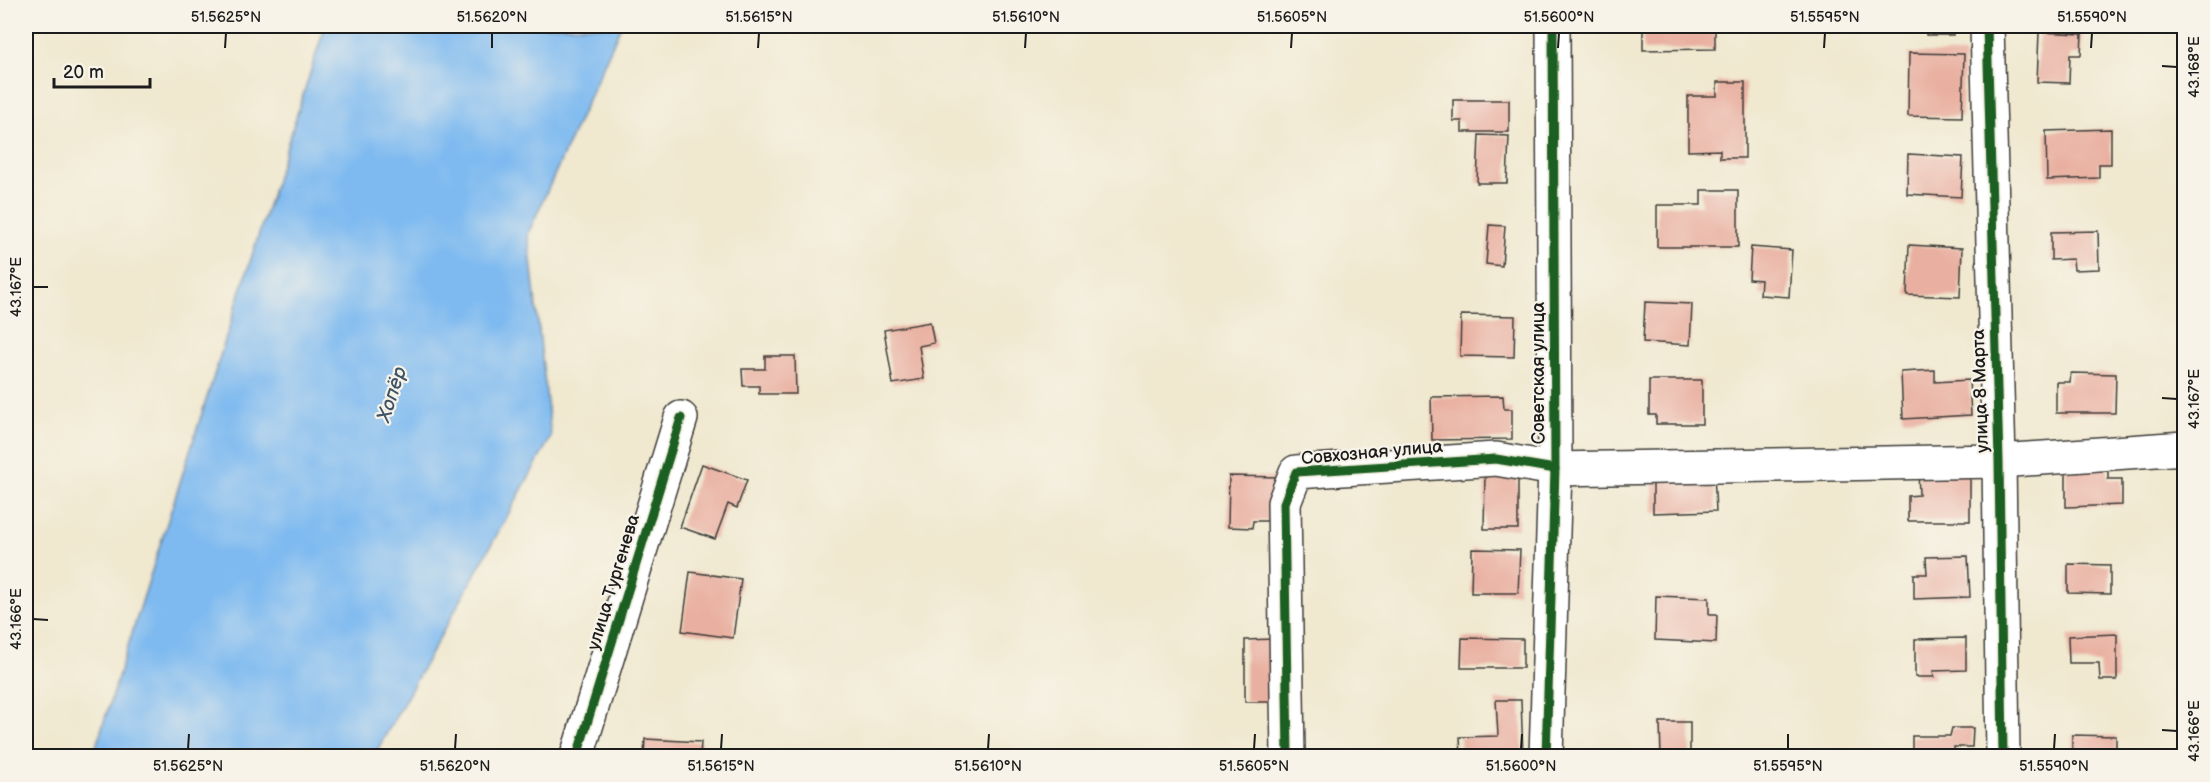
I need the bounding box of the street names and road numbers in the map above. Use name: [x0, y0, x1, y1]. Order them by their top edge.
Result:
street label: Советская улица: [1528, 301, 1549, 444]
street label: улица 8 Марта: [1968, 328, 1993, 453]
street label: Совхозная улица: [1300, 436, 1444, 469]
street label: улица Тургенева: [583, 511, 644, 653]

